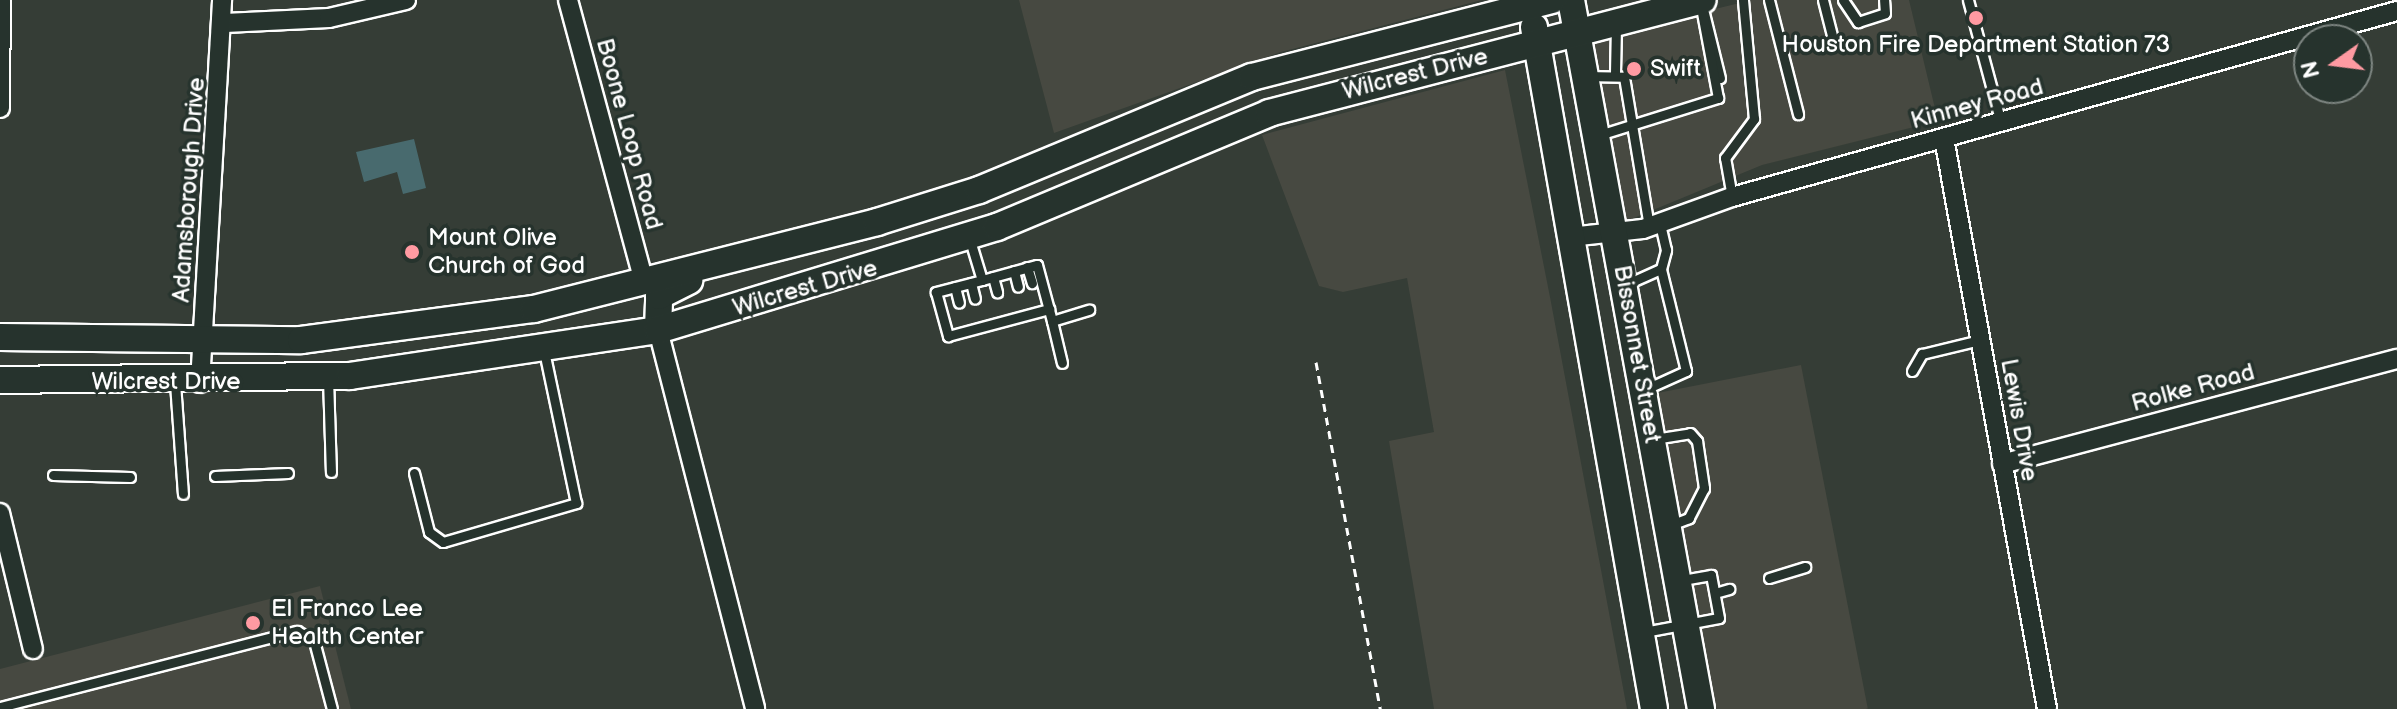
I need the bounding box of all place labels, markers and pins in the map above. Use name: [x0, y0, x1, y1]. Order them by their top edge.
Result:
marker: Houston Fire Department Station 73: [1967, 9, 1985, 27]
place label: Houston Fire Department Station 73: [1781, 31, 2171, 59]
place label: Swift: [1650, 55, 1701, 83]
marker: Swift: [1625, 60, 1643, 78]
place label: Mount Olive Church of God: [428, 224, 585, 280]
marker: Mount Olive Church of God: [403, 243, 421, 261]
place label: El Franco Lee Health Center: [271, 595, 423, 651]
marker: El Franco Lee Health Center: [242, 612, 264, 634]

